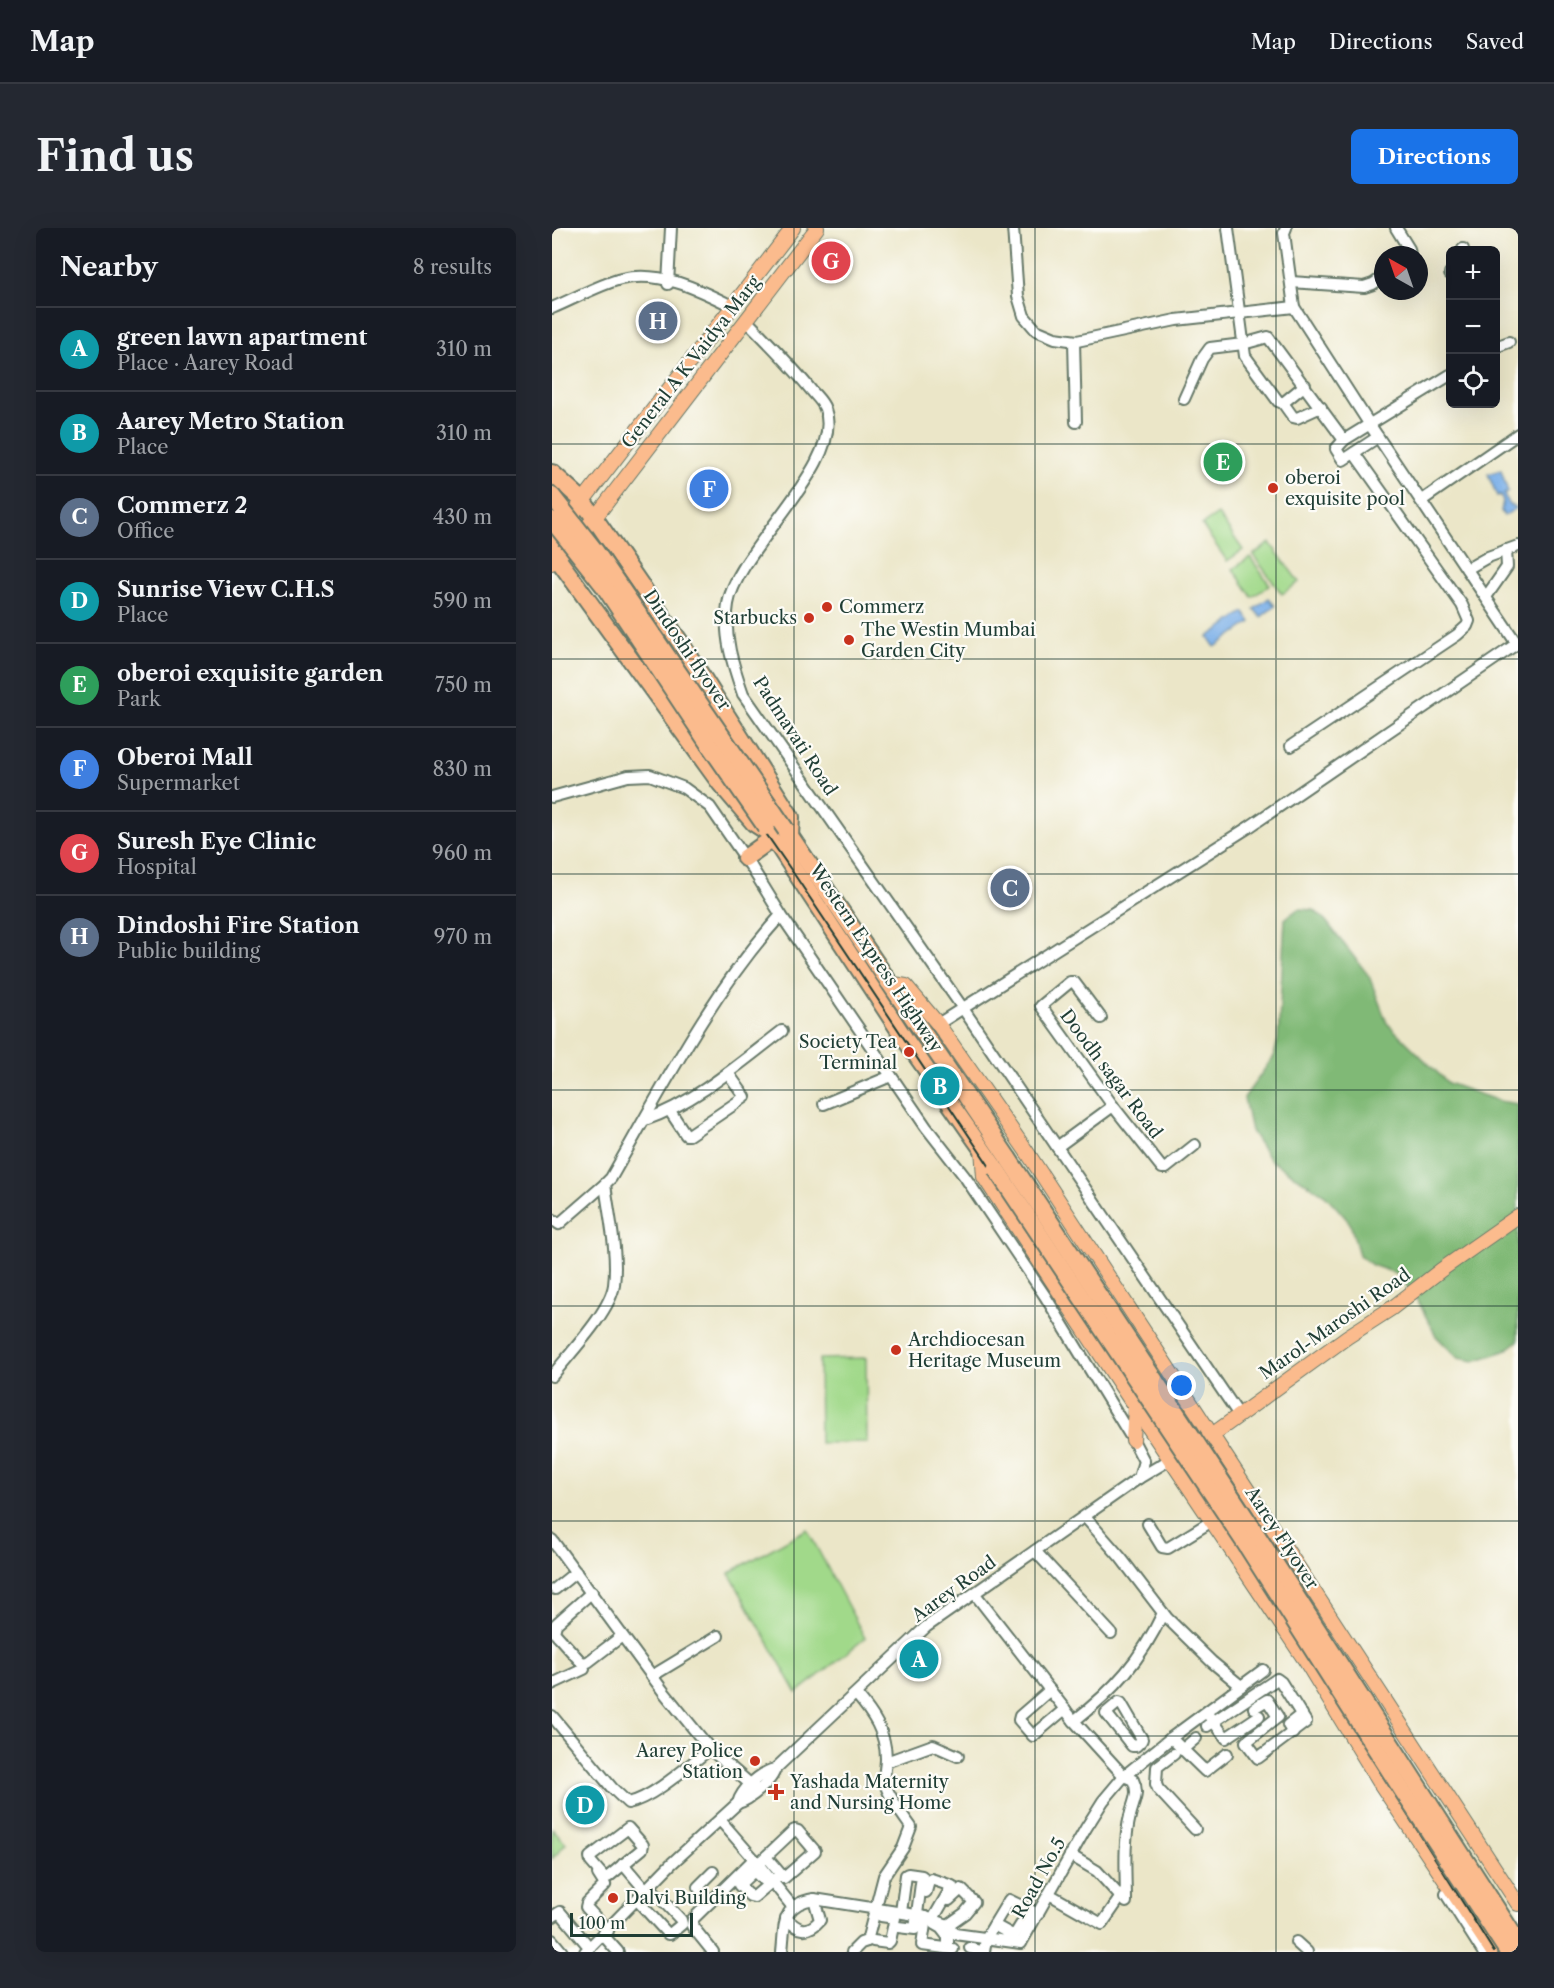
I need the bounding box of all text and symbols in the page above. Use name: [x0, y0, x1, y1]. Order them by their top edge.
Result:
text: Map: [30, 24, 94, 58]
text: Map: [1251, 29, 1296, 54]
text: Directions: [1329, 29, 1433, 54]
text: Saved: [1466, 29, 1524, 54]
button: Directions: [1351, 129, 1518, 184]
text: Find us: [36, 130, 194, 182]
pin: G: [812, 238, 850, 284]
north arrow: [1374, 246, 1428, 300]
map controls: [1446, 246, 1500, 408]
button: +: [1446, 246, 1500, 300]
text: Nearby: [60, 251, 158, 283]
text: 8 results: [413, 255, 492, 279]
street label: General A K Vaidya Marg: [617, 271, 765, 453]
pin: H: [638, 298, 678, 344]
button: −: [1446, 300, 1500, 354]
text: green lawn apartment: [117, 324, 367, 351]
text: A: [72, 337, 87, 361]
text: 310 m: [436, 337, 492, 361]
text: Place · Aarey Road: [117, 351, 294, 375]
button: locate: [1446, 354, 1500, 408]
text: Aarey Metro Station: [117, 408, 345, 435]
text: B: [72, 421, 87, 445]
text: 310 m: [436, 421, 492, 445]
text: Place: [117, 435, 168, 459]
pin: E: [1204, 440, 1242, 484]
pin: F: [690, 466, 728, 512]
place label: oberoi exquisite pool: [1285, 467, 1405, 510]
marker: oberoi exquisite pool: [1266, 481, 1280, 495]
text: Commerz 2: [117, 492, 247, 519]
text: C: [71, 505, 88, 529]
text: 430 m: [433, 505, 492, 529]
text: Office: [117, 519, 175, 543]
text: Sunrise View C.H.S: [117, 576, 335, 603]
street label: Dindoshi flyover: [638, 585, 736, 715]
text: D: [71, 589, 88, 613]
text: 590 m: [433, 589, 492, 613]
place label: Commerz: [839, 596, 924, 618]
marker: Commerz: [820, 600, 834, 614]
text: Place: [117, 603, 168, 627]
place label: Starbucks: [713, 607, 797, 629]
marker: Starbucks: [802, 611, 816, 625]
place label: The Westin Mumbai Garden City: [861, 619, 1036, 662]
marker: The Westin Mumbai Garden City: [842, 633, 856, 647]
text: oberoi exquisite garden: [117, 660, 383, 687]
street label: Padmavati Road: [748, 672, 842, 800]
text: E: [72, 673, 87, 697]
text: 750 m: [435, 673, 492, 697]
text: Park: [117, 687, 160, 711]
text: Oberoi Mall: [117, 744, 253, 771]
text: F: [73, 757, 86, 781]
text: 830 m: [433, 757, 492, 781]
text: Supermarket: [117, 771, 240, 795]
text: Suresh Eye Clinic: [117, 828, 316, 855]
text: G: [71, 841, 88, 865]
text: 960 m: [432, 841, 492, 865]
text: Hospital: [117, 855, 197, 879]
street label: Western Express Highway: [804, 859, 948, 1057]
pin: C: [990, 866, 1030, 910]
text: Dindoshi Fire Station: [117, 912, 360, 939]
text: H: [70, 925, 89, 949]
text: 970 m: [434, 925, 492, 949]
text: Public building: [117, 939, 260, 963]
street label: Doodh sagar Road: [1055, 1005, 1167, 1143]
place label: Society Tea Terminal: [799, 1031, 898, 1074]
marker: Society Tea Terminal: [902, 1045, 916, 1059]
pin: B: [920, 1064, 960, 1108]
street label: Marol-Maroshi Road: [1255, 1264, 1415, 1384]
place label: Archdiocesan Heritage Museum: [907, 1329, 1061, 1372]
marker: Archdiocesan Heritage Museum: [889, 1343, 903, 1357]
your location: [1167, 1371, 1196, 1400]
street label: Aarey Flyover: [1240, 1482, 1324, 1594]
street label: Aarey Road: [907, 1551, 1000, 1627]
pin: A: [900, 1636, 938, 1682]
place label: Aarey Police Station: [635, 1740, 743, 1783]
marker: Aarey Police Station: [748, 1754, 762, 1768]
place label: Yashada Maternity and Nursing Home: [789, 1771, 951, 1814]
pin: D: [566, 1782, 604, 1828]
marker: Yashada Maternity and Nursing Home: [767, 1783, 785, 1801]
street label: Road No.5: [1008, 1834, 1070, 1922]
place label: Dalvi Building: [625, 1887, 746, 1909]
marker: Dalvi Building: [606, 1891, 620, 1905]
scale bar: [570, 1910, 693, 1938]
text: 100 m: [579, 1913, 625, 1933]

